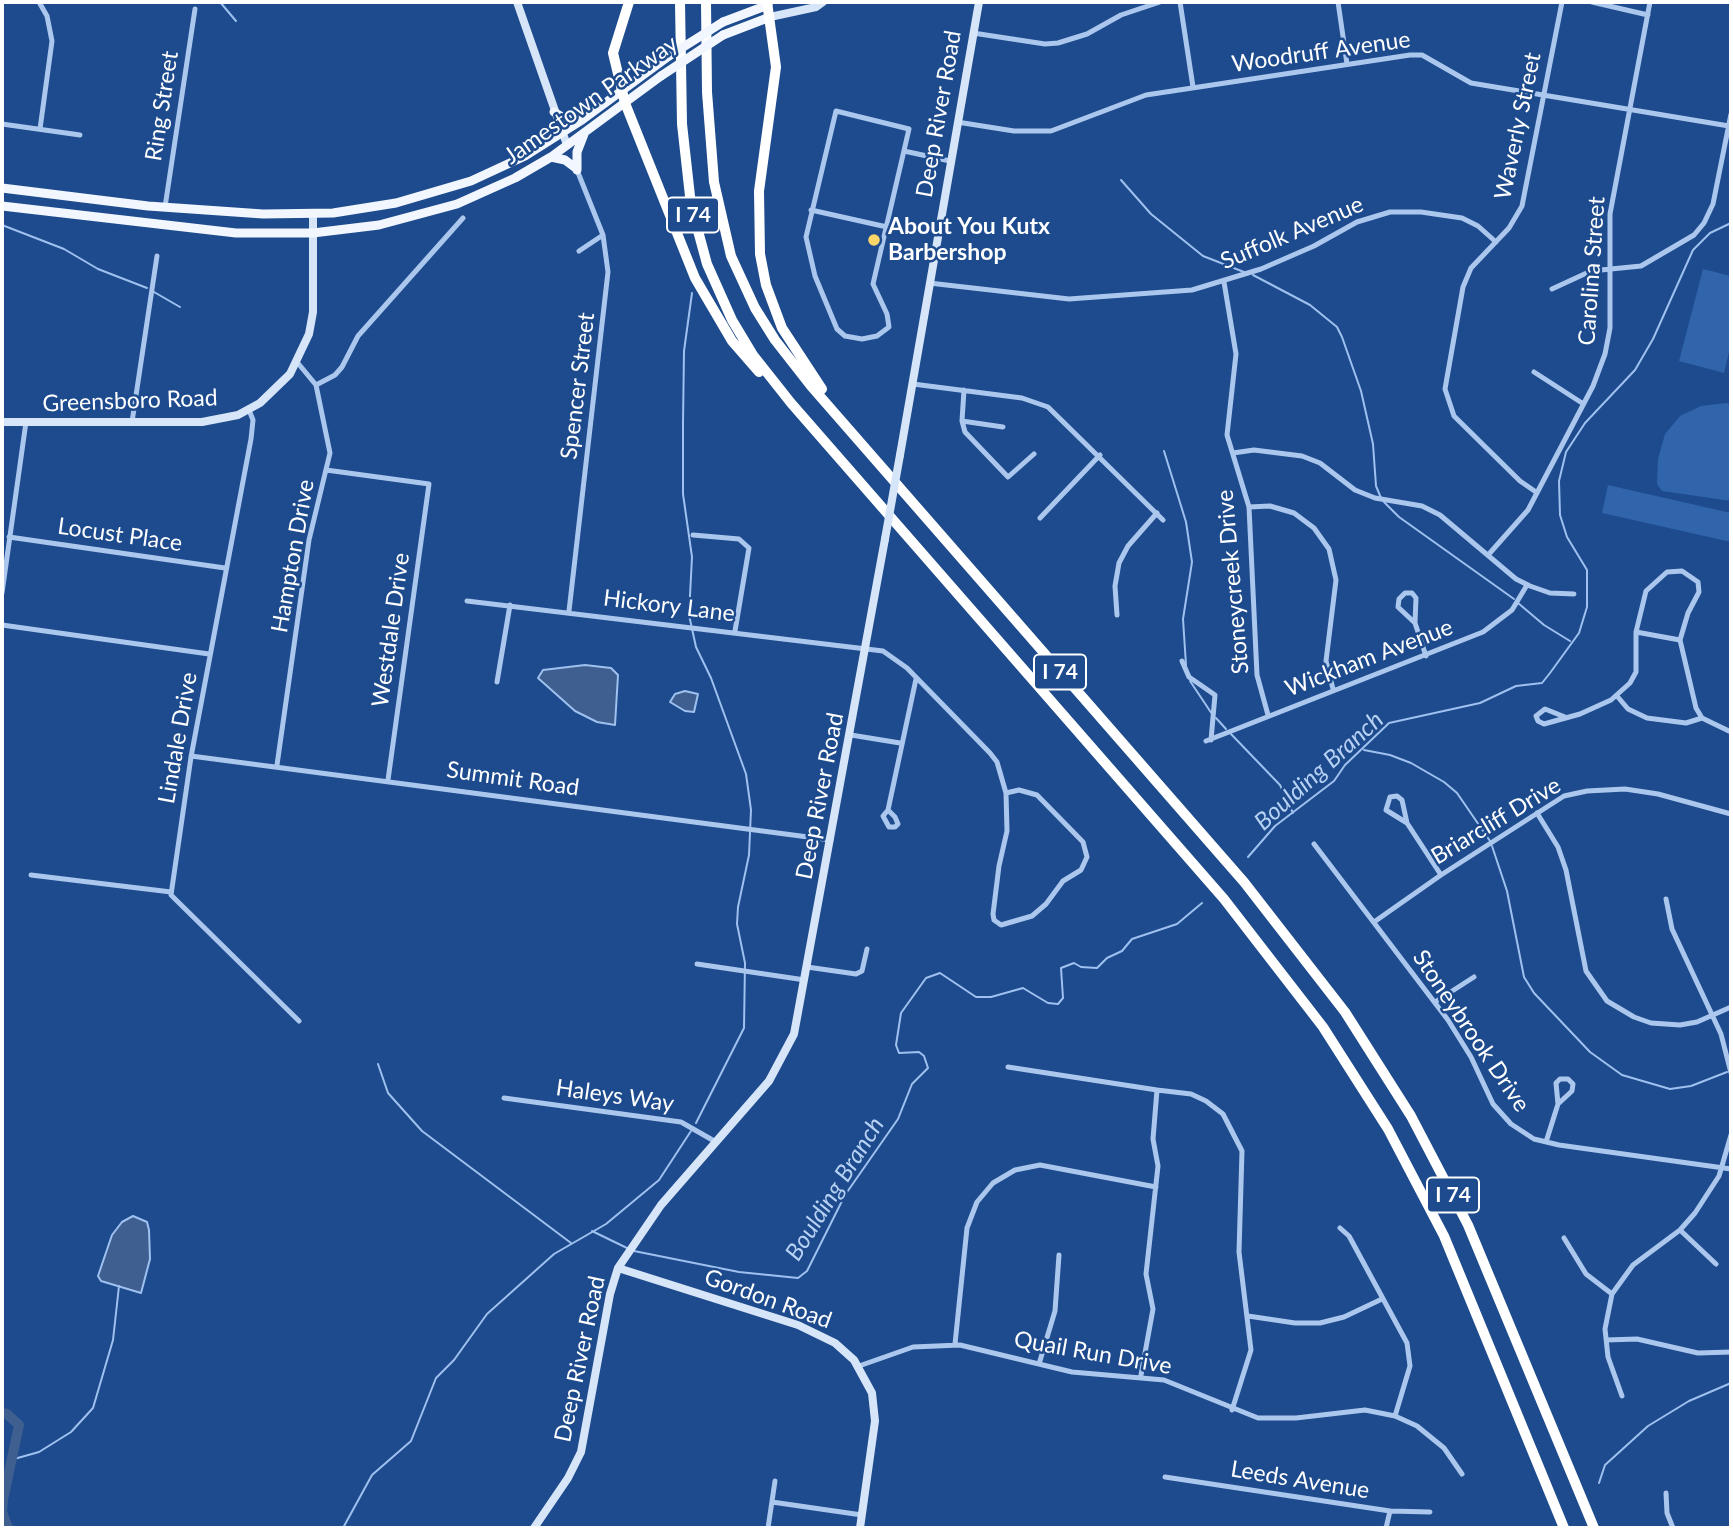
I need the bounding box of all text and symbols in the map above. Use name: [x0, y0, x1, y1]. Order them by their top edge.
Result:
street label: Woodruff Avenue: [1230, 26, 1412, 78]
street label: Deep River Road: [911, 28, 967, 200]
street label: Jamestown Parkway: [499, 30, 683, 170]
street label: Ring Street: [140, 49, 184, 163]
street label: Waverly Street: [1489, 50, 1547, 202]
street label: Suffolk Avenue: [1217, 191, 1367, 275]
street label: Carolina Street: [1573, 196, 1611, 346]
road number: I 74: [667, 198, 719, 232]
place label: About You Kutx Barbershop: [888, 213, 1050, 267]
marker: About You Kutx Barbershop: [866, 232, 882, 248]
street label: Spencer Street: [555, 311, 601, 461]
street label: Greensboro Road: [42, 384, 218, 418]
street label: Hampton Drive: [266, 477, 320, 635]
street label: Stoneycreek Drive: [1211, 489, 1255, 675]
street label: Locust Place: [56, 513, 184, 557]
street label: Westdale Drive: [367, 551, 415, 709]
street label: Hickory Lane: [602, 584, 736, 628]
street label: Wickham Avenue: [1281, 613, 1457, 703]
road number: I 74: [1034, 654, 1086, 690]
street label: Lindale Drive: [153, 670, 203, 806]
water label: Boulding Branch: [1249, 706, 1389, 836]
street label: Deep River Road: [790, 710, 850, 882]
street label: Summit Road: [445, 756, 581, 802]
street label: Briarcliff Drive: [1426, 772, 1566, 870]
street label: Stoneybrook Drive: [1407, 945, 1535, 1117]
street label: Haleys Way: [554, 1074, 676, 1118]
water label: Boulding Branch: [779, 1112, 891, 1266]
road number: I 74: [1427, 1178, 1479, 1212]
street label: Gordon Road: [701, 1263, 835, 1335]
street label: Deep River Road: [549, 1273, 611, 1445]
street label: Quail Run Drive: [1012, 1326, 1174, 1380]
street label: Leeds Avenue: [1229, 1455, 1371, 1505]

